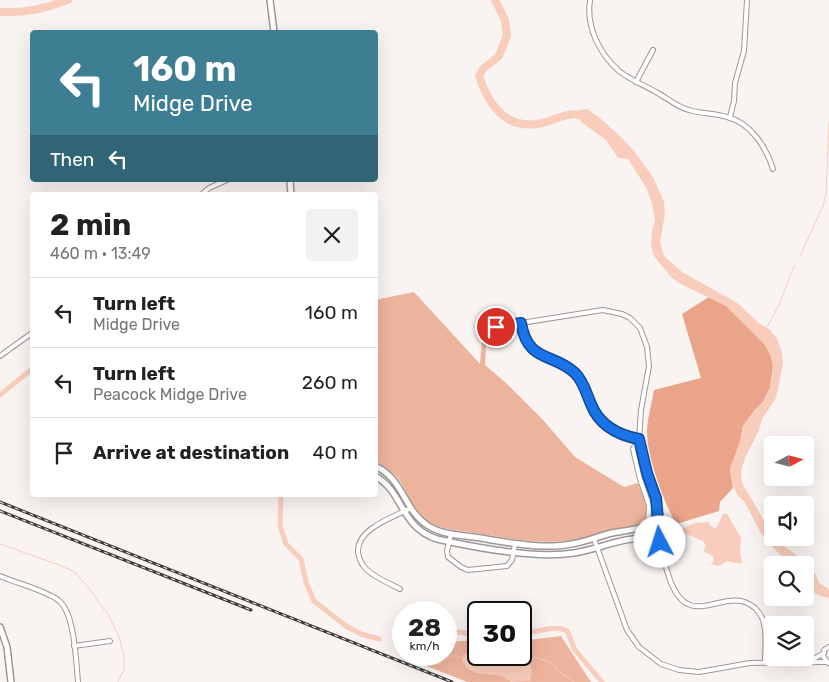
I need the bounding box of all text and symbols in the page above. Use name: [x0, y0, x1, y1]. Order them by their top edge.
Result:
text: 160 m: [133, 48, 237, 90]
icon: left: [50, 50, 115, 115]
text: Midge Drive: [133, 90, 253, 117]
icon: left: [104, 145, 132, 173]
text: Then: [50, 148, 94, 171]
text: 2 min: [50, 207, 131, 243]
button: close: [306, 209, 358, 261]
text: 460 m · 13:49: [50, 244, 151, 263]
text: Turn left: [93, 292, 175, 315]
icon: left: [50, 299, 78, 327]
text: 160 m: [305, 301, 358, 324]
pin: [475, 306, 517, 348]
icon: arrive: [482, 313, 510, 341]
text: Midge Drive: [93, 315, 180, 334]
text: Turn left: [93, 362, 175, 385]
icon: left: [50, 369, 78, 397]
text: 260 m: [302, 371, 358, 394]
text: Peacock Midge Drive: [93, 385, 247, 404]
north arrow: [764, 436, 814, 486]
map controls: [764, 436, 814, 666]
icon: arrive: [50, 439, 78, 467]
text: Arrive at destination: [93, 441, 289, 464]
text: 40 m: [313, 441, 358, 464]
button: sound: [764, 496, 814, 546]
position arrow: [633, 515, 685, 567]
button: search: [764, 556, 814, 606]
speed limit sign: 30: [467, 601, 532, 666]
text: 28: [408, 613, 441, 642]
button: layers: [764, 616, 814, 666]
text: km/h: [410, 639, 439, 653]

